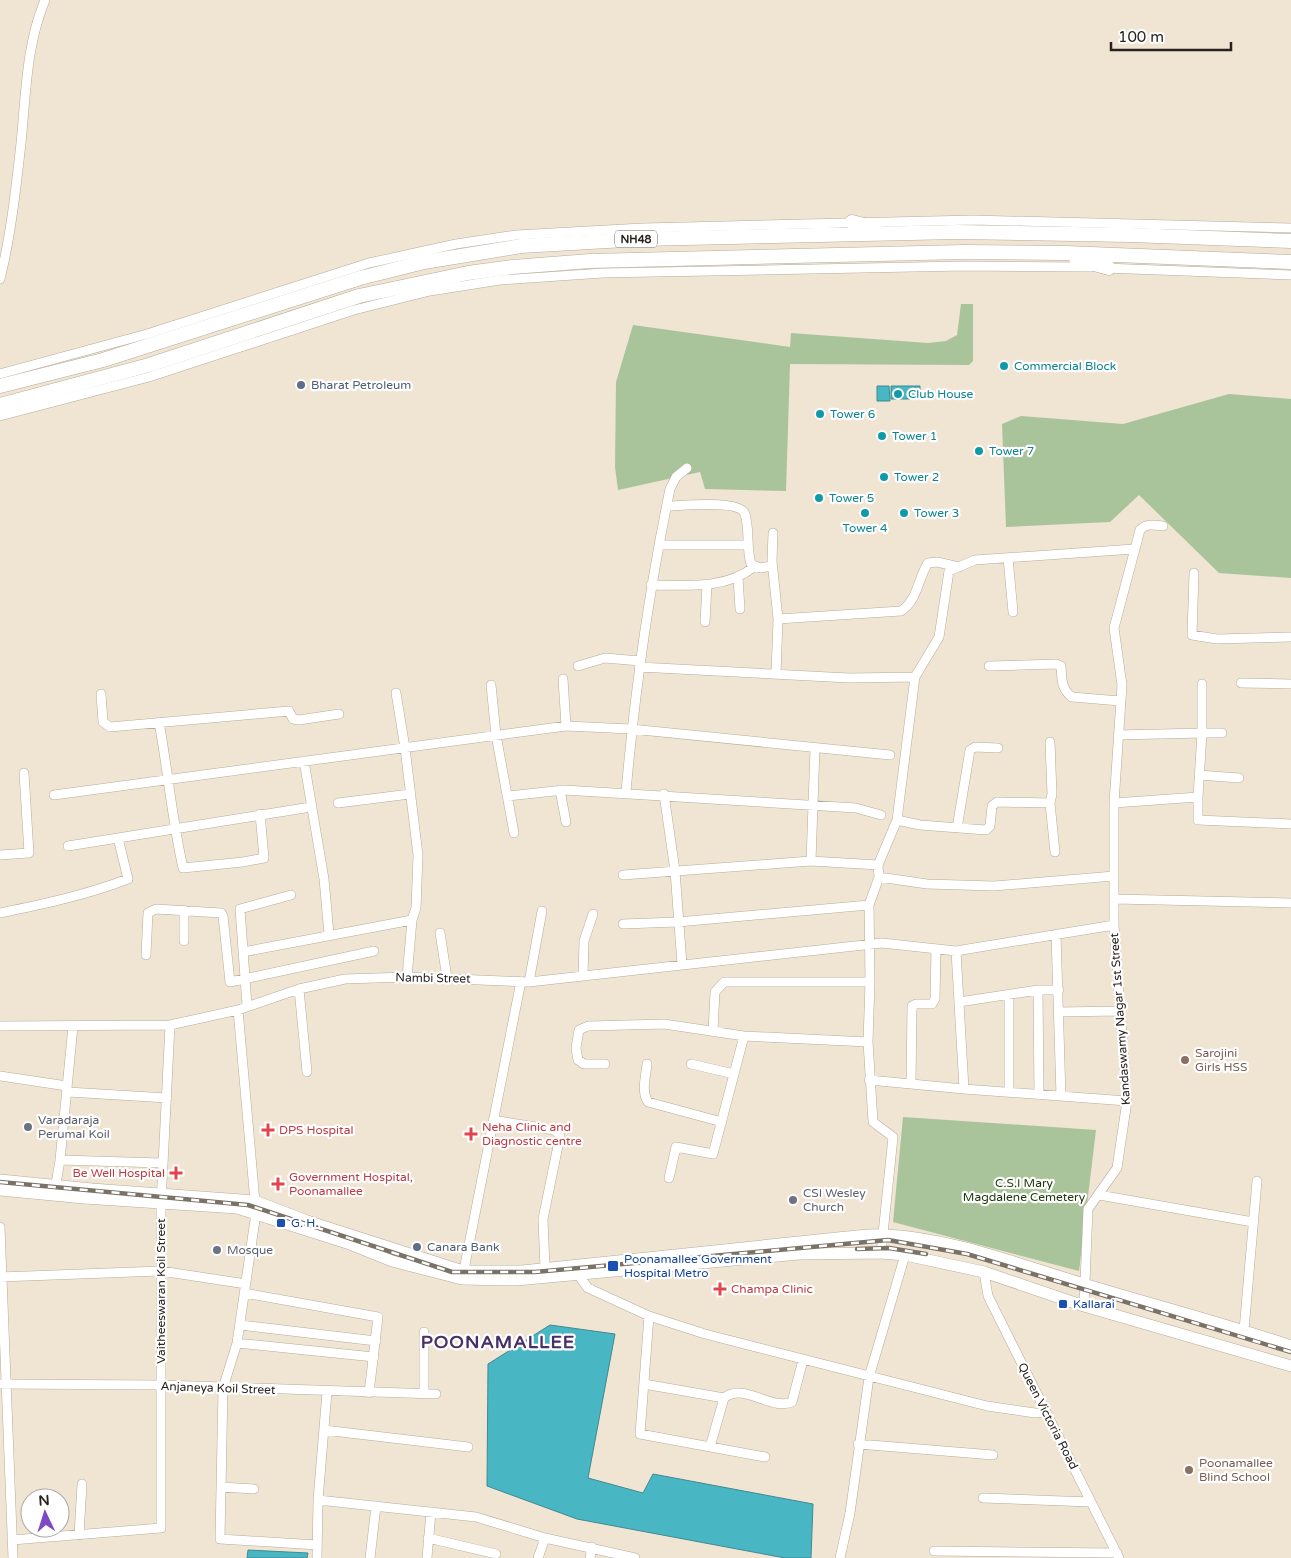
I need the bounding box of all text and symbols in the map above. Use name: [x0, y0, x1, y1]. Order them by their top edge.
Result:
scale bar: [1111, 20, 1231, 52]
text: 100 m: [1118, 28, 1164, 46]
road number: NH48: [615, 230, 657, 248]
place label: Commercial Block: [1014, 359, 1117, 373]
marker: Commercial Block: [998, 360, 1010, 372]
place label: Bharat Petroleum: [311, 378, 411, 392]
marker: Bharat Petroleum: [295, 379, 307, 391]
place label: Club House: [908, 387, 974, 401]
marker: Club House: [892, 388, 904, 400]
place label: Tower 6: [830, 407, 875, 421]
marker: Tower 6: [814, 408, 826, 420]
place label: Tower 1: [892, 429, 937, 443]
marker: Tower 1: [876, 430, 888, 442]
place label: Tower 7: [989, 444, 1034, 458]
marker: Tower 7: [973, 445, 985, 457]
place label: Tower 2: [894, 470, 939, 484]
marker: Tower 2: [878, 471, 890, 483]
place label: Tower 5: [829, 491, 874, 505]
marker: Tower 5: [813, 492, 825, 504]
place label: Tower 3: [914, 506, 959, 520]
marker: Tower 4: [859, 507, 871, 519]
marker: Tower 3: [898, 507, 910, 519]
place label: Tower 4: [842, 521, 888, 535]
street label: Kandaswamy Nagar 1st Street: [1107, 932, 1133, 1105]
street label: Nambi Street: [395, 970, 471, 986]
place label: Sarojini Girls HSS: [1195, 1046, 1247, 1074]
marker: Sarojini Girls HSS: [1179, 1054, 1191, 1066]
place label: Varadaraja Perumal Koil: [38, 1113, 110, 1141]
place label: Neha Clinic and Diagnostic centre: [482, 1120, 582, 1148]
marker: Varadaraja Perumal Koil: [22, 1121, 34, 1133]
marker: DPS Hospital: [261, 1123, 275, 1137]
place label: DPS Hospital: [279, 1123, 353, 1137]
marker: Neha Clinic and Diagnostic centre: [464, 1127, 478, 1141]
place label: Be Well Hospital: [73, 1166, 165, 1180]
marker: Be Well Hospital: [169, 1166, 183, 1180]
place label: Government Hospital, Poonamallee: [289, 1170, 413, 1198]
park label: C.S.I Mary Magdalene Cemetery: [963, 1176, 1086, 1204]
marker: Government Hospital, Poonamallee: [271, 1177, 285, 1191]
place label: CSI Wesley Church: [803, 1186, 866, 1214]
marker: CSI Wesley Church: [787, 1194, 799, 1206]
place label: G. H.: [291, 1216, 319, 1230]
marker: G. H.: [275, 1217, 287, 1229]
street label: Vaitheeswaran Koil Street: [154, 1218, 168, 1364]
place label: Canara Bank: [427, 1240, 500, 1254]
marker: Canara Bank: [411, 1241, 423, 1253]
place label: Mosque: [227, 1243, 273, 1257]
marker: Mosque: [211, 1244, 223, 1256]
place label: Poonamallee Government Hospital Metro: [624, 1252, 772, 1280]
marker: Poonamallee Government Hospital Metro: [606, 1259, 620, 1273]
marker: Champa Clinic: [713, 1282, 727, 1296]
place label: Champa Clinic: [731, 1282, 813, 1296]
place label: Kallarai: [1073, 1297, 1115, 1311]
marker: Kallarai: [1057, 1298, 1069, 1310]
district label: POONAMALLEE: [421, 1331, 575, 1353]
street label: Queen Victoria Road: [1015, 1360, 1081, 1472]
street label: Anjaneya Koil Street: [160, 1379, 276, 1397]
place label: Poonamallee Blind School: [1199, 1456, 1273, 1484]
marker: Poonamallee Blind School: [1183, 1464, 1195, 1476]
north arrow: [20, 1488, 70, 1538]
text: N: [38, 1492, 50, 1509]

